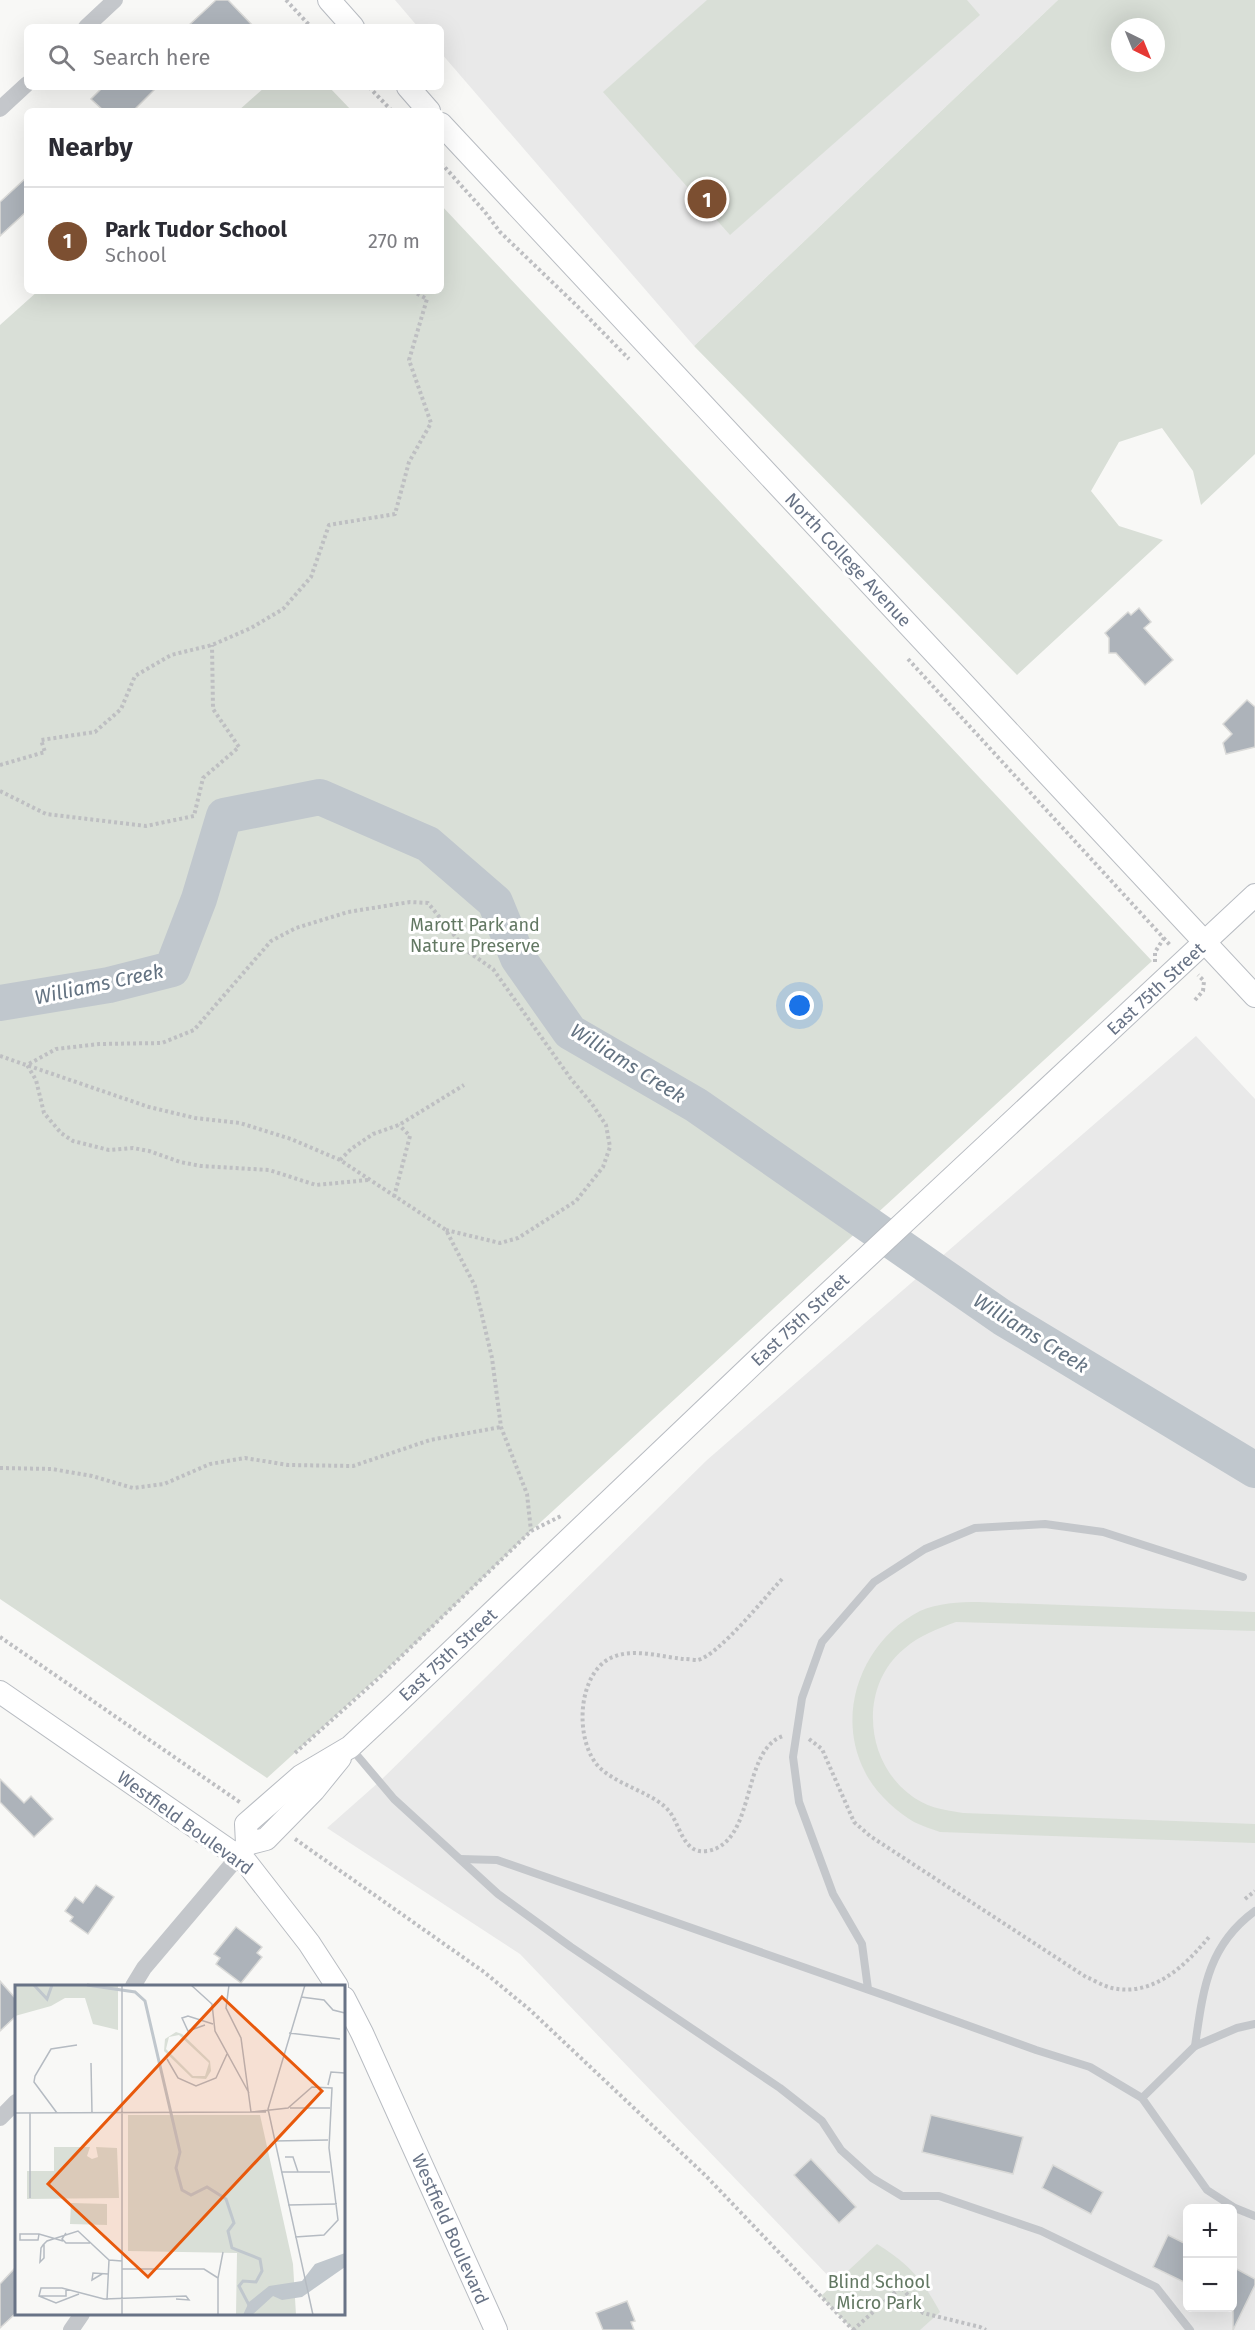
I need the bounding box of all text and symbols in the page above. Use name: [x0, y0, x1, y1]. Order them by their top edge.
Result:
north arrow: [1111, 18, 1165, 72]
search box: [24, 24, 444, 90]
icon: search: [45, 41, 78, 74]
text: Search here: [93, 44, 211, 71]
text: Nearby: [48, 132, 133, 163]
pin: 1: [688, 176, 726, 222]
text: Park Tudor School: [105, 216, 287, 243]
text: 1: [63, 229, 72, 253]
text: 270 m: [368, 229, 420, 253]
text: School: [105, 243, 166, 267]
street label: North College Avenue: [780, 488, 916, 632]
park label: Marott Park and Nature Preserve: [410, 914, 540, 957]
street label: East 75th Street: [1102, 938, 1210, 1040]
water label: Williams Creek: [32, 959, 166, 1009]
your location: [785, 991, 814, 1020]
water label: Williams Creek: [566, 1018, 690, 1108]
street label: East 75th Street: [746, 1269, 854, 1371]
water label: Williams Creek: [969, 1288, 1093, 1378]
street label: East 75th Street: [394, 1604, 502, 1706]
street label: Westfield Boulevard: [113, 1766, 257, 1880]
inset map: [15, 1985, 345, 2315]
street label: Westfield Boulevard: [407, 2150, 493, 2308]
map controls: [1183, 2204, 1237, 2312]
button: +: [1183, 2204, 1237, 2258]
button: −: [1183, 2258, 1237, 2312]
park label: Blind School Micro Park: [828, 2271, 930, 2314]

